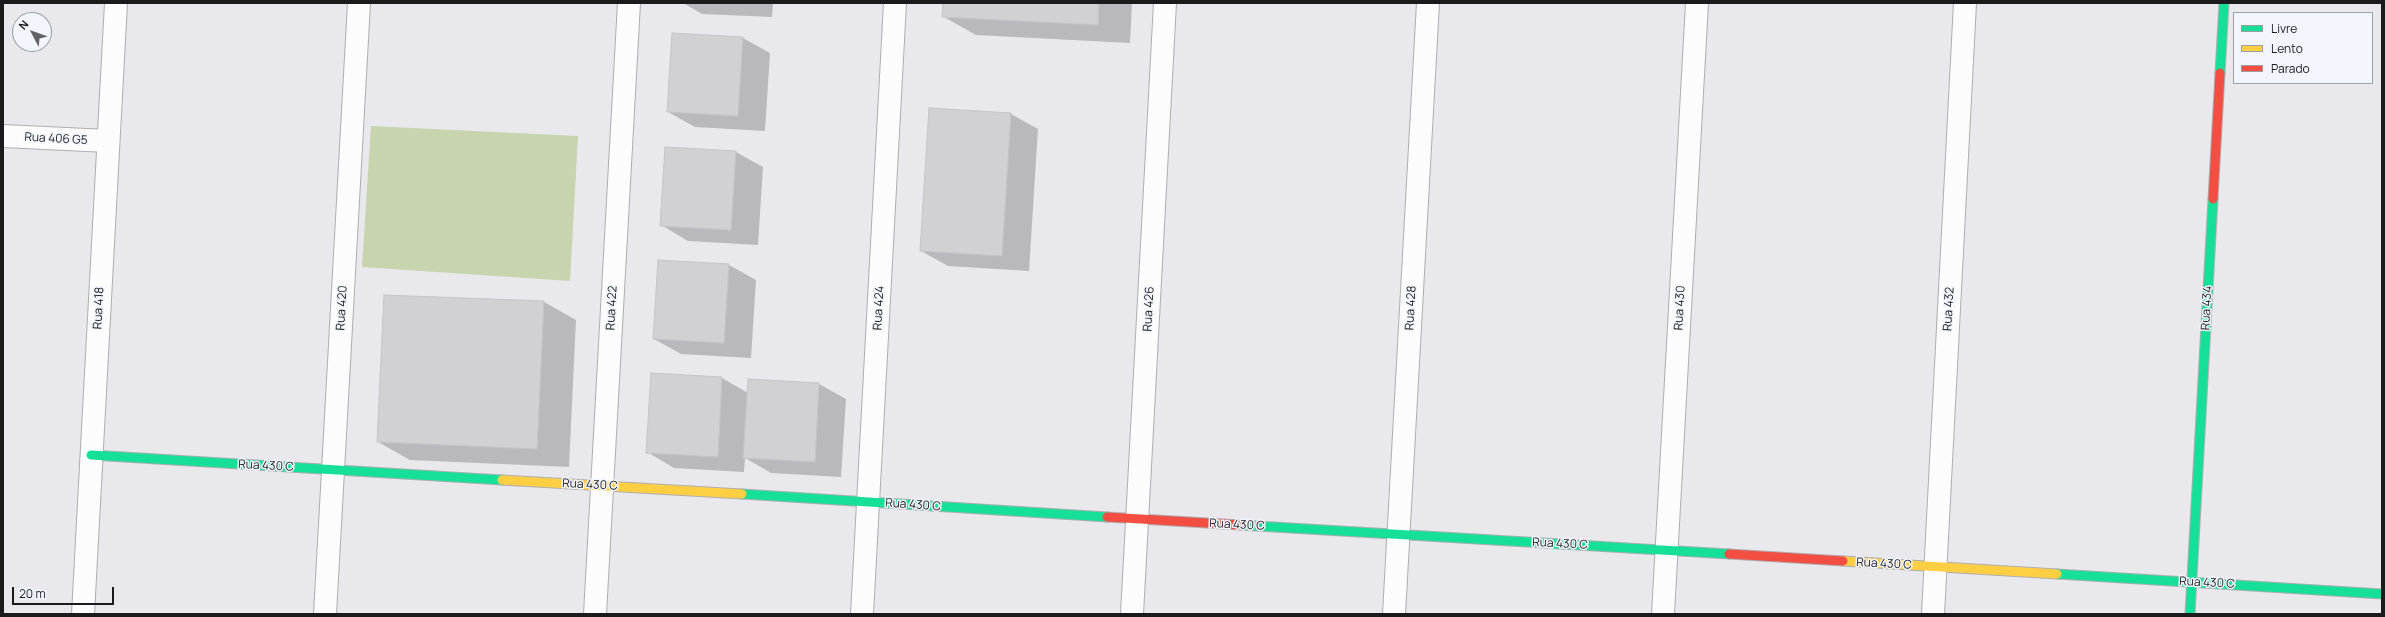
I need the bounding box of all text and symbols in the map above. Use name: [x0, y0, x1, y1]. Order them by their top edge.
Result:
north arrow: [12, 12, 52, 52]
legend: [2233, 12, 2373, 84]
text: N: [15, 17, 32, 32]
text: Livre: [2271, 20, 2297, 37]
text: Lento: [2271, 40, 2303, 57]
text: Parado: [2271, 60, 2310, 77]
street label: Rua 406 G5: [24, 130, 88, 148]
street label: Rua 420: [334, 285, 350, 331]
street label: Rua 422: [604, 285, 620, 331]
street label: Rua 424: [871, 285, 887, 331]
street label: Rua 428: [1403, 285, 1419, 331]
street label: Rua 430: [1672, 285, 1688, 331]
street label: Rua 434: [2199, 285, 2215, 331]
street label: Rua 418: [91, 286, 107, 330]
street label: Rua 426: [1141, 286, 1157, 332]
street label: Rua 432: [1941, 286, 1957, 332]
street label: Rua 430 C: [238, 457, 294, 475]
street label: Rua 430 C: [562, 476, 618, 494]
street label: Rua 430 C: [885, 496, 941, 514]
street label: Rua 430 C: [1209, 516, 1265, 534]
street label: Rua 430 C: [1532, 535, 1588, 553]
street label: Rua 430 C: [1856, 555, 1912, 573]
street label: Rua 430 C: [2179, 574, 2235, 592]
scale bar: [14, 579, 116, 605]
text: 20 m: [19, 585, 46, 602]

